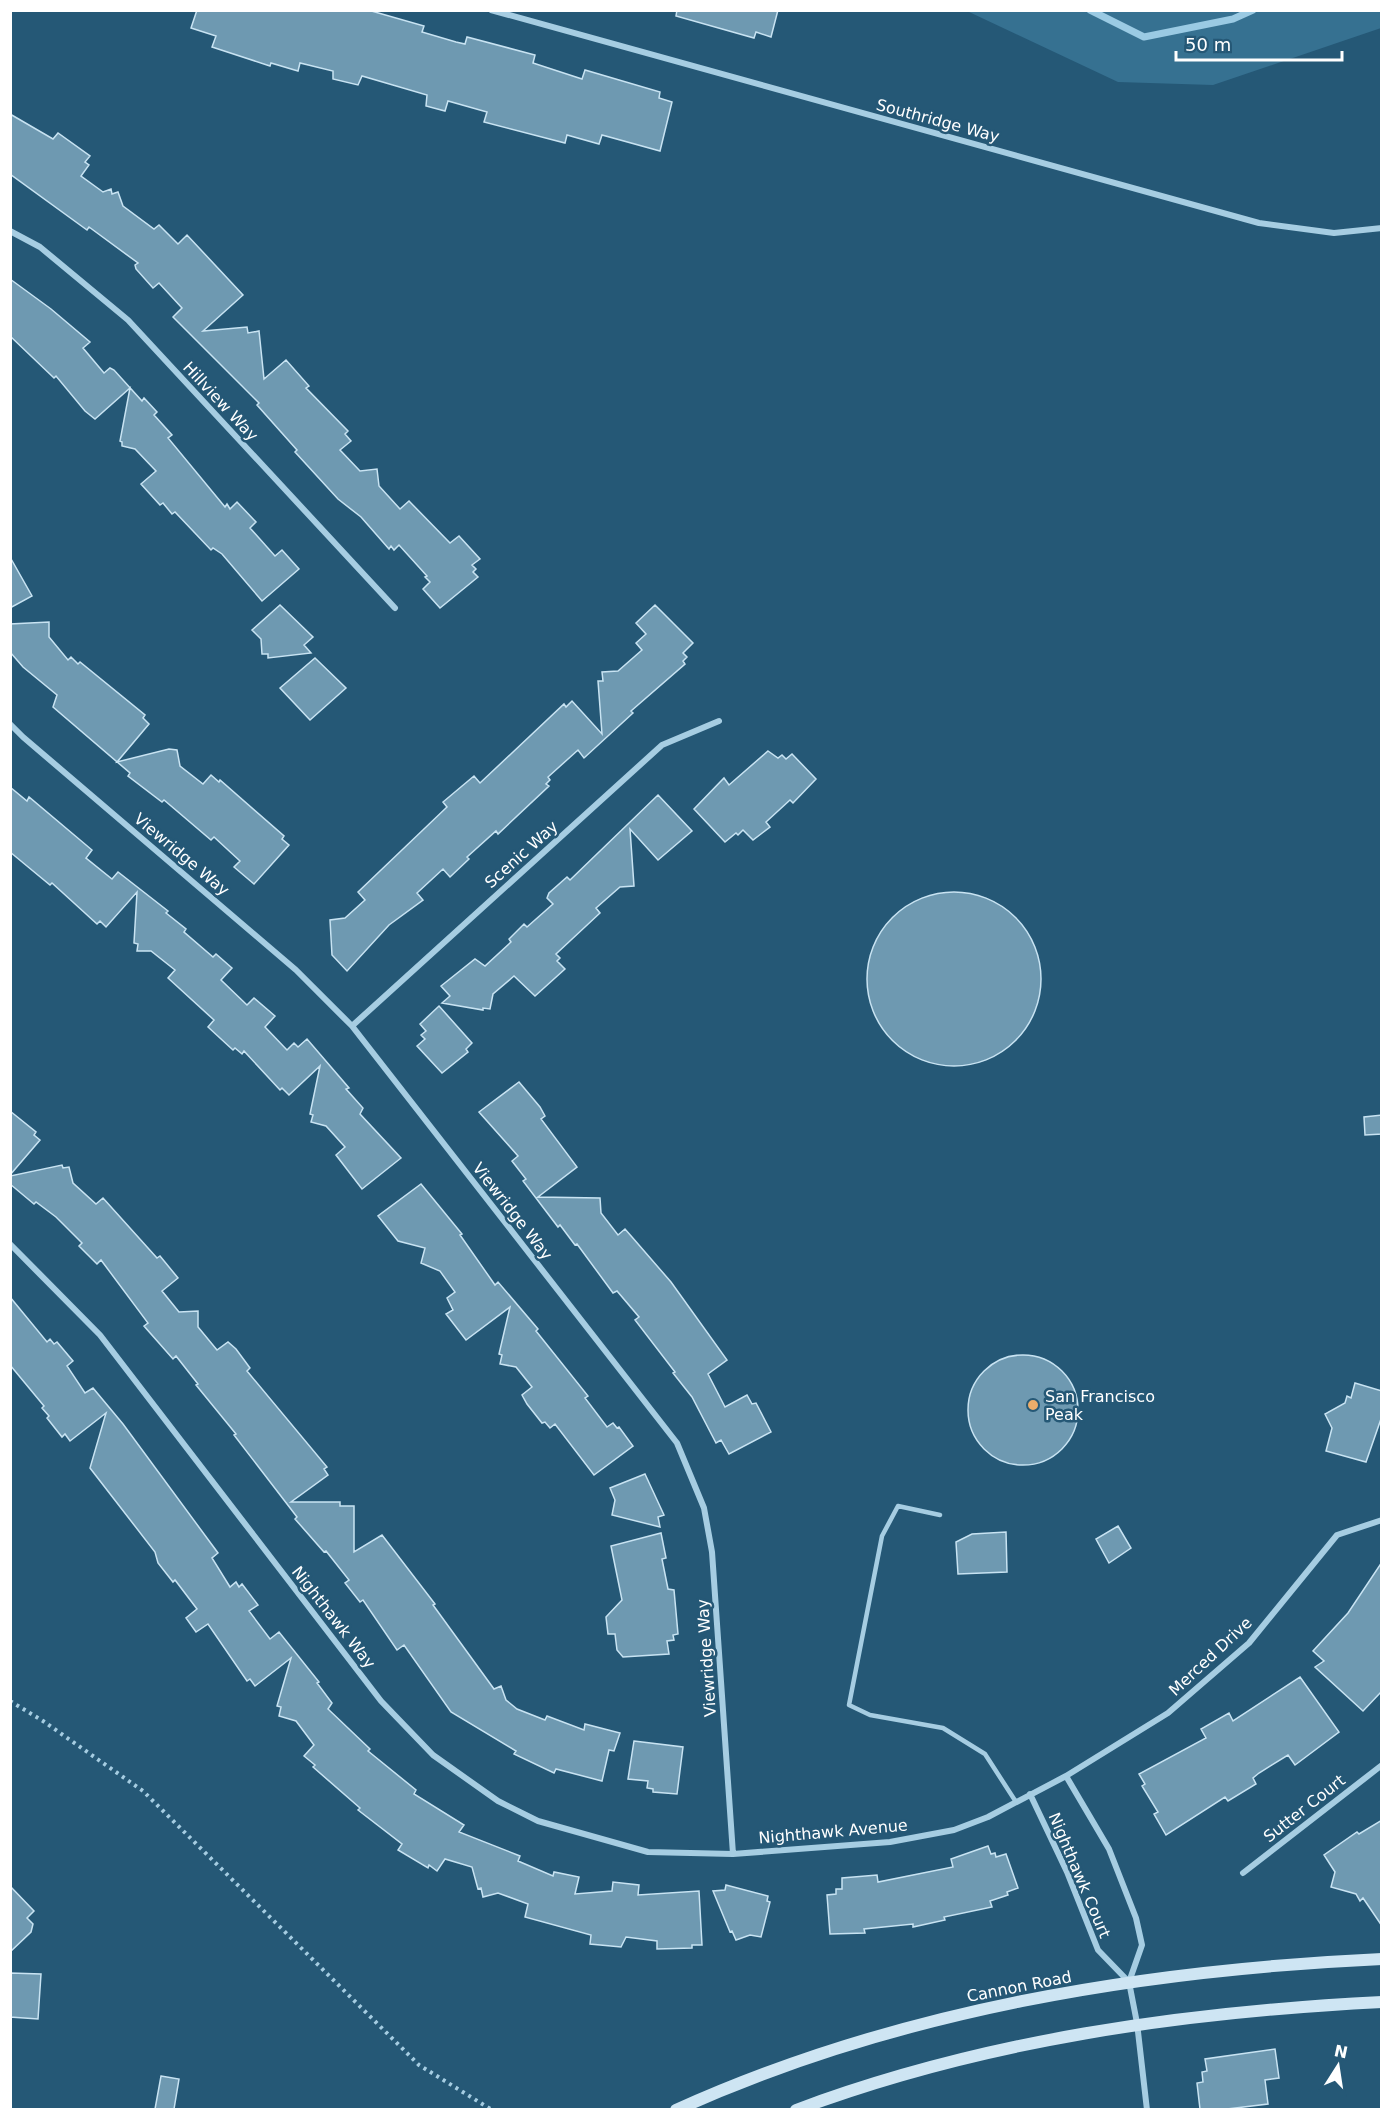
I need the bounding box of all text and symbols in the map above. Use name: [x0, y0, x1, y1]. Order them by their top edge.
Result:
scale bar: [1176, 24, 1342, 62]
text: 50 m: [1185, 34, 1231, 55]
street label: Southridge Way: [874, 95, 1002, 146]
street label: Hillview Way: [179, 358, 262, 445]
street label: Viewridge Way: [130, 809, 233, 900]
street label: Scenic Way: [481, 817, 562, 892]
street label: Viewridge Way: [469, 1159, 557, 1264]
place label: San Francisco Peak: [1045, 1387, 1155, 1424]
marker: San Francisco Peak: [1026, 1398, 1040, 1412]
street label: Nighthawk Way: [288, 1562, 379, 1672]
street label: Viewridge Way: [693, 1598, 720, 1718]
street label: Merced Drive: [1165, 1613, 1256, 1700]
street label: Sutter Court: [1260, 1771, 1349, 1846]
street label: Nighthawk Court: [1045, 1810, 1115, 1941]
street label: Nighthawk Avenue: [758, 1816, 908, 1847]
street label: Cannon Road: [965, 1967, 1073, 2006]
north arrow: [1308, 2036, 1368, 2096]
text: N: [1332, 2041, 1350, 2063]

